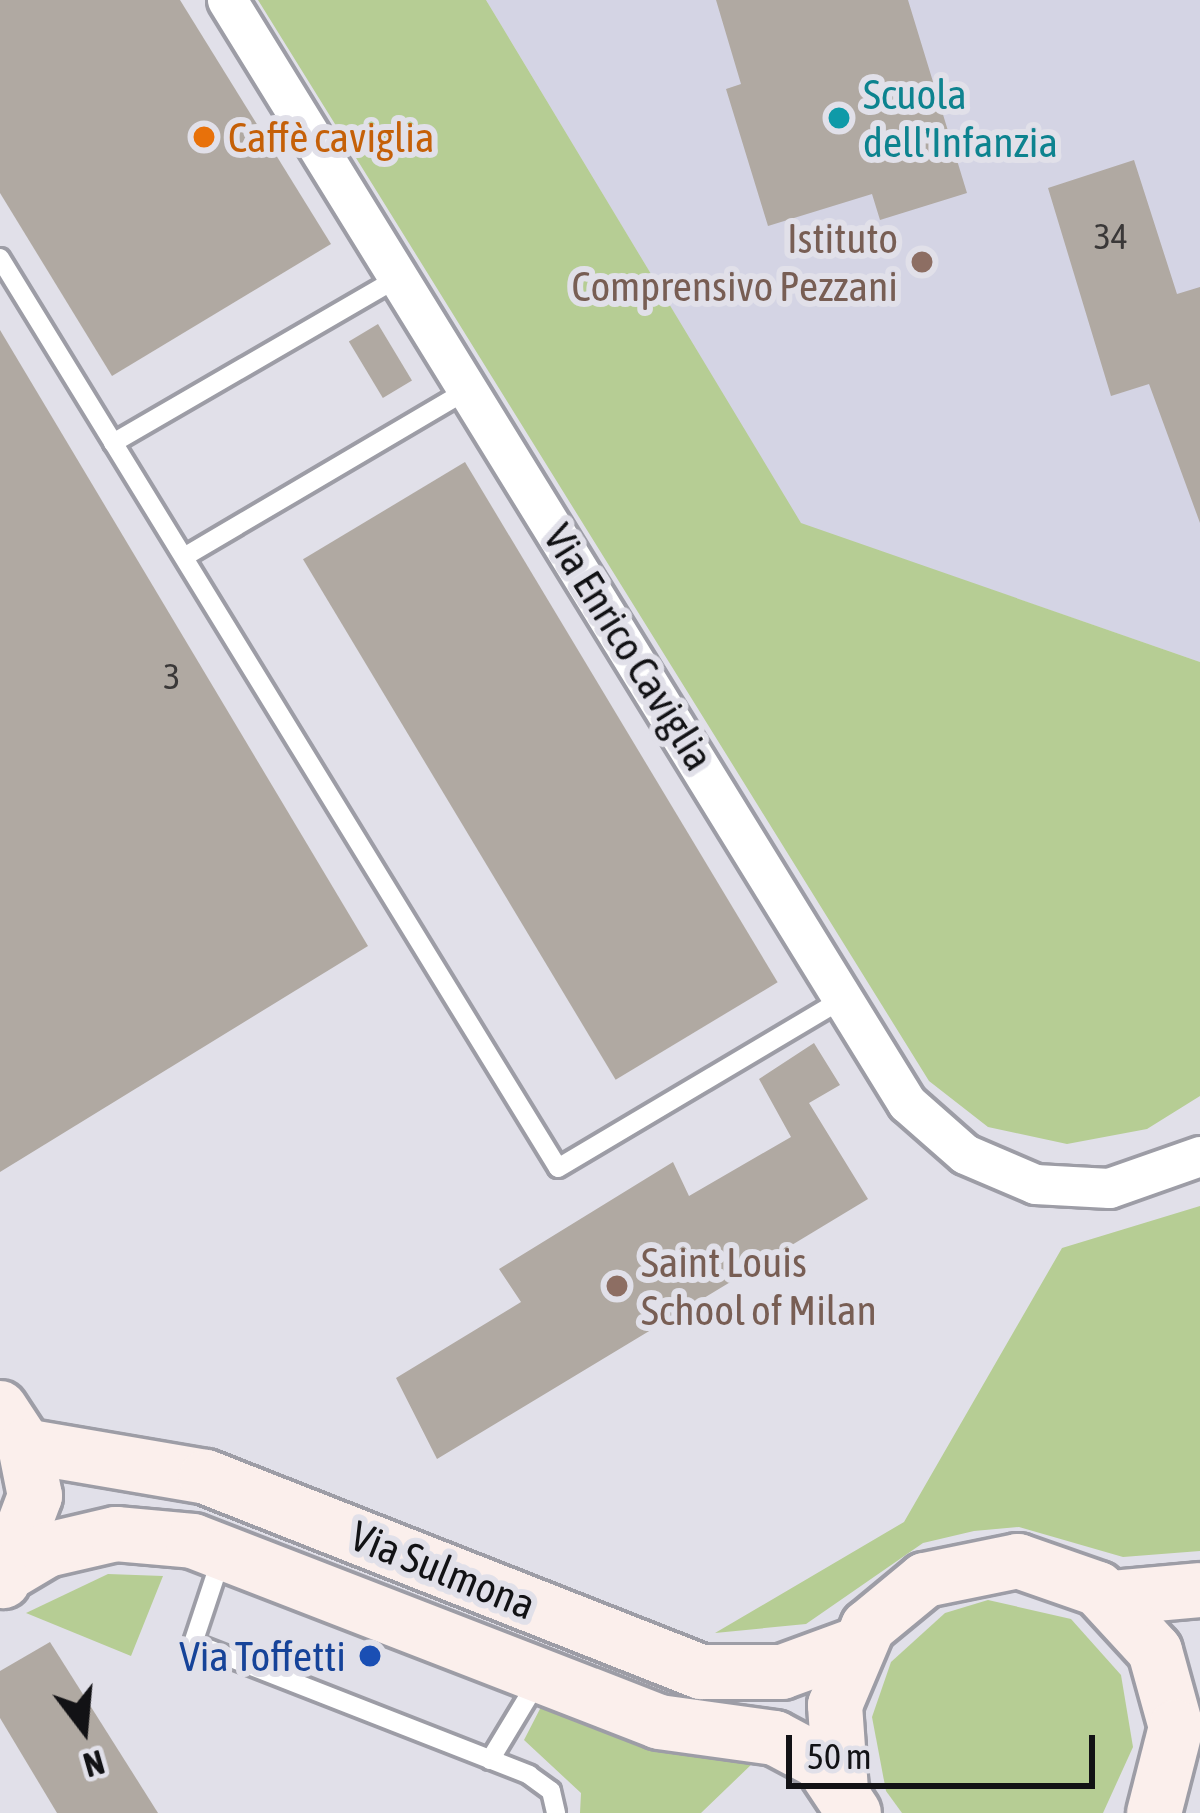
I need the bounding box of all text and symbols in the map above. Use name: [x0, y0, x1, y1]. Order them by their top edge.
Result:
place label: Scuola dell'Infanzia: [863, 69, 1058, 168]
marker: Scuola dell'Infanzia: [826, 105, 852, 131]
place label: Caffè caviglia: [228, 112, 434, 162]
marker: Caffè caviglia: [191, 124, 217, 150]
place label: Istituto Comprensivo Pezzani: [571, 213, 898, 312]
house number: 34: [1094, 215, 1128, 259]
marker: Istituto Comprensivo Pezzani: [909, 249, 935, 275]
street label: Via Enrico Caviglia: [533, 515, 725, 779]
house number: 3: [164, 655, 180, 699]
place label: Saint Louis School of Milan: [641, 1237, 877, 1336]
marker: Saint Louis School of Milan: [604, 1273, 630, 1299]
street label: Via Sulmona: [343, 1510, 543, 1630]
place label: Via Toffetti: [179, 1631, 346, 1681]
marker: Via Toffetti: [357, 1643, 383, 1669]
north arrow: [24, 1669, 144, 1789]
scale bar: [792, 1711, 1101, 1785]
text: 50 m: [807, 1735, 872, 1777]
text: N: [79, 1743, 109, 1785]

